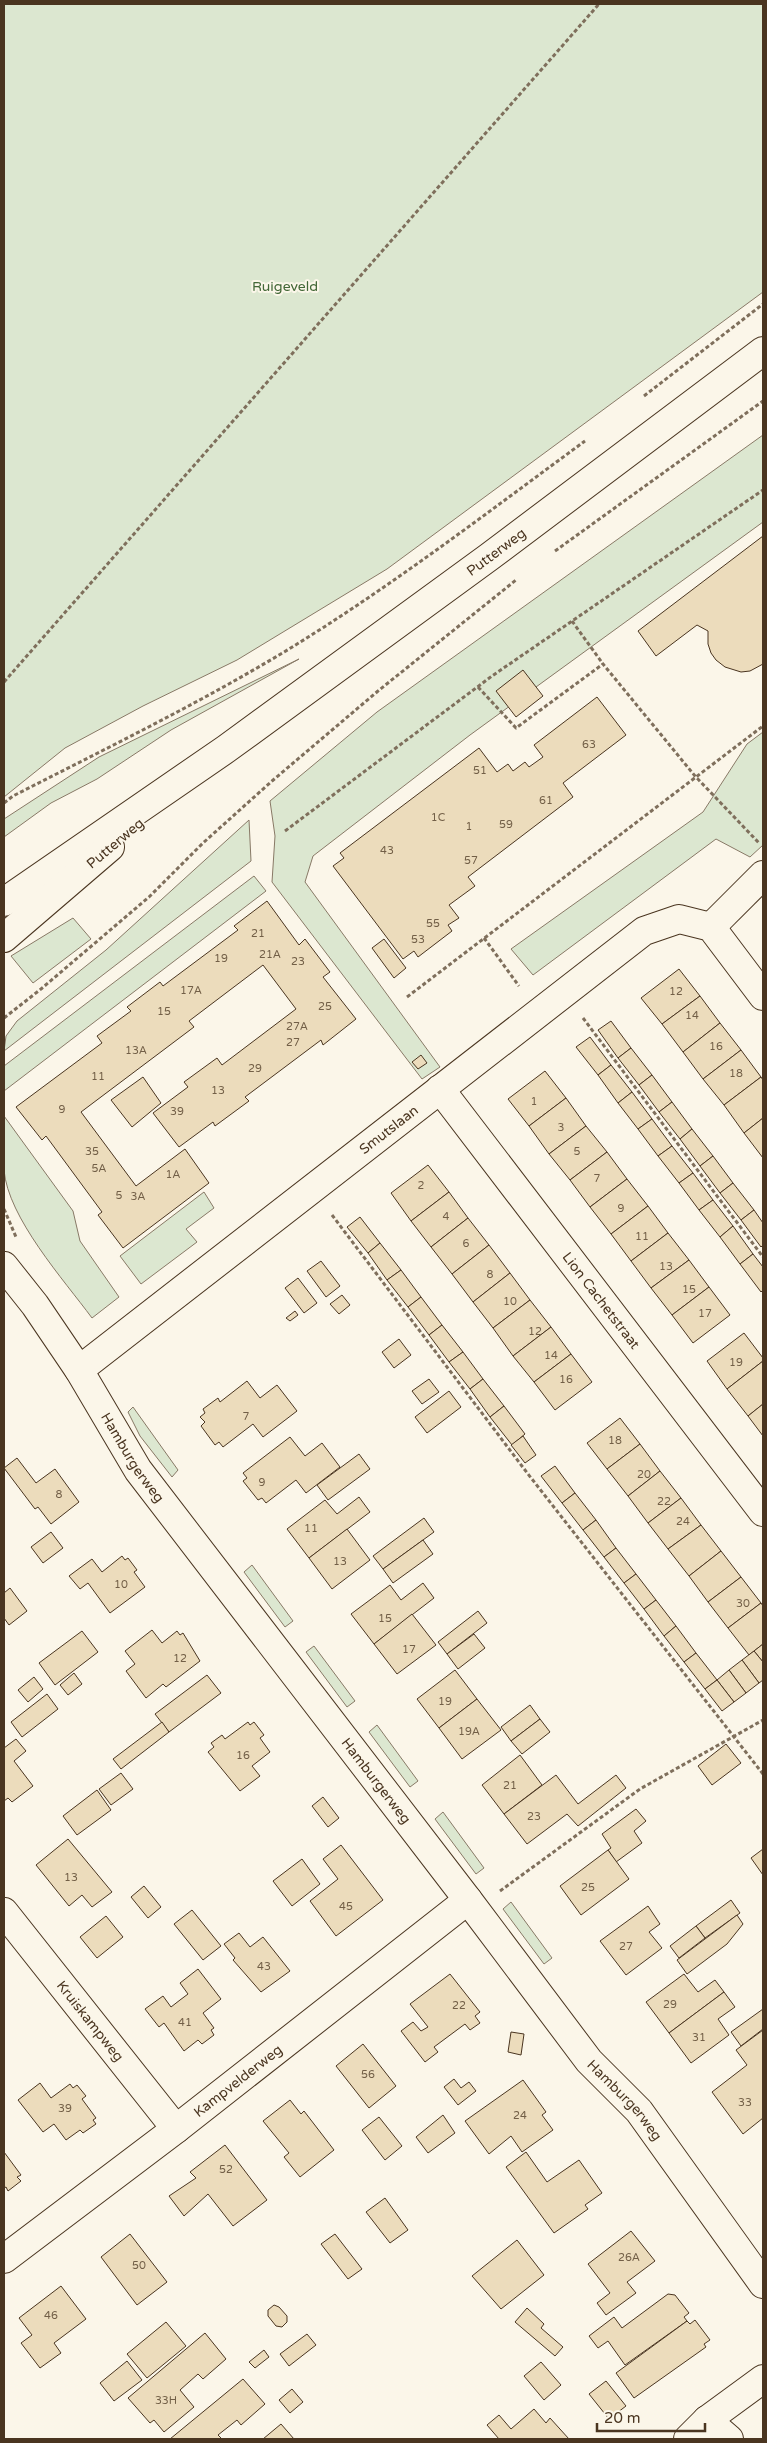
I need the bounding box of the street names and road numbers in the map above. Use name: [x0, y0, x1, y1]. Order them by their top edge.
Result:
street label: Putterweg: [463, 524, 529, 580]
street label: Putterweg: [83, 815, 147, 872]
street label: Smutslaan: [356, 1102, 422, 1158]
street label: Lion Cachetstraat: [559, 1249, 644, 1353]
street label: Hamburgerweg: [97, 1410, 168, 1506]
street label: Hamburgerweg: [338, 1735, 414, 1827]
street label: Kruiskampweg: [53, 1977, 127, 2065]
street label: Kampvelderweg: [190, 2041, 286, 2121]
street label: Hamburgerweg: [584, 2056, 666, 2144]

